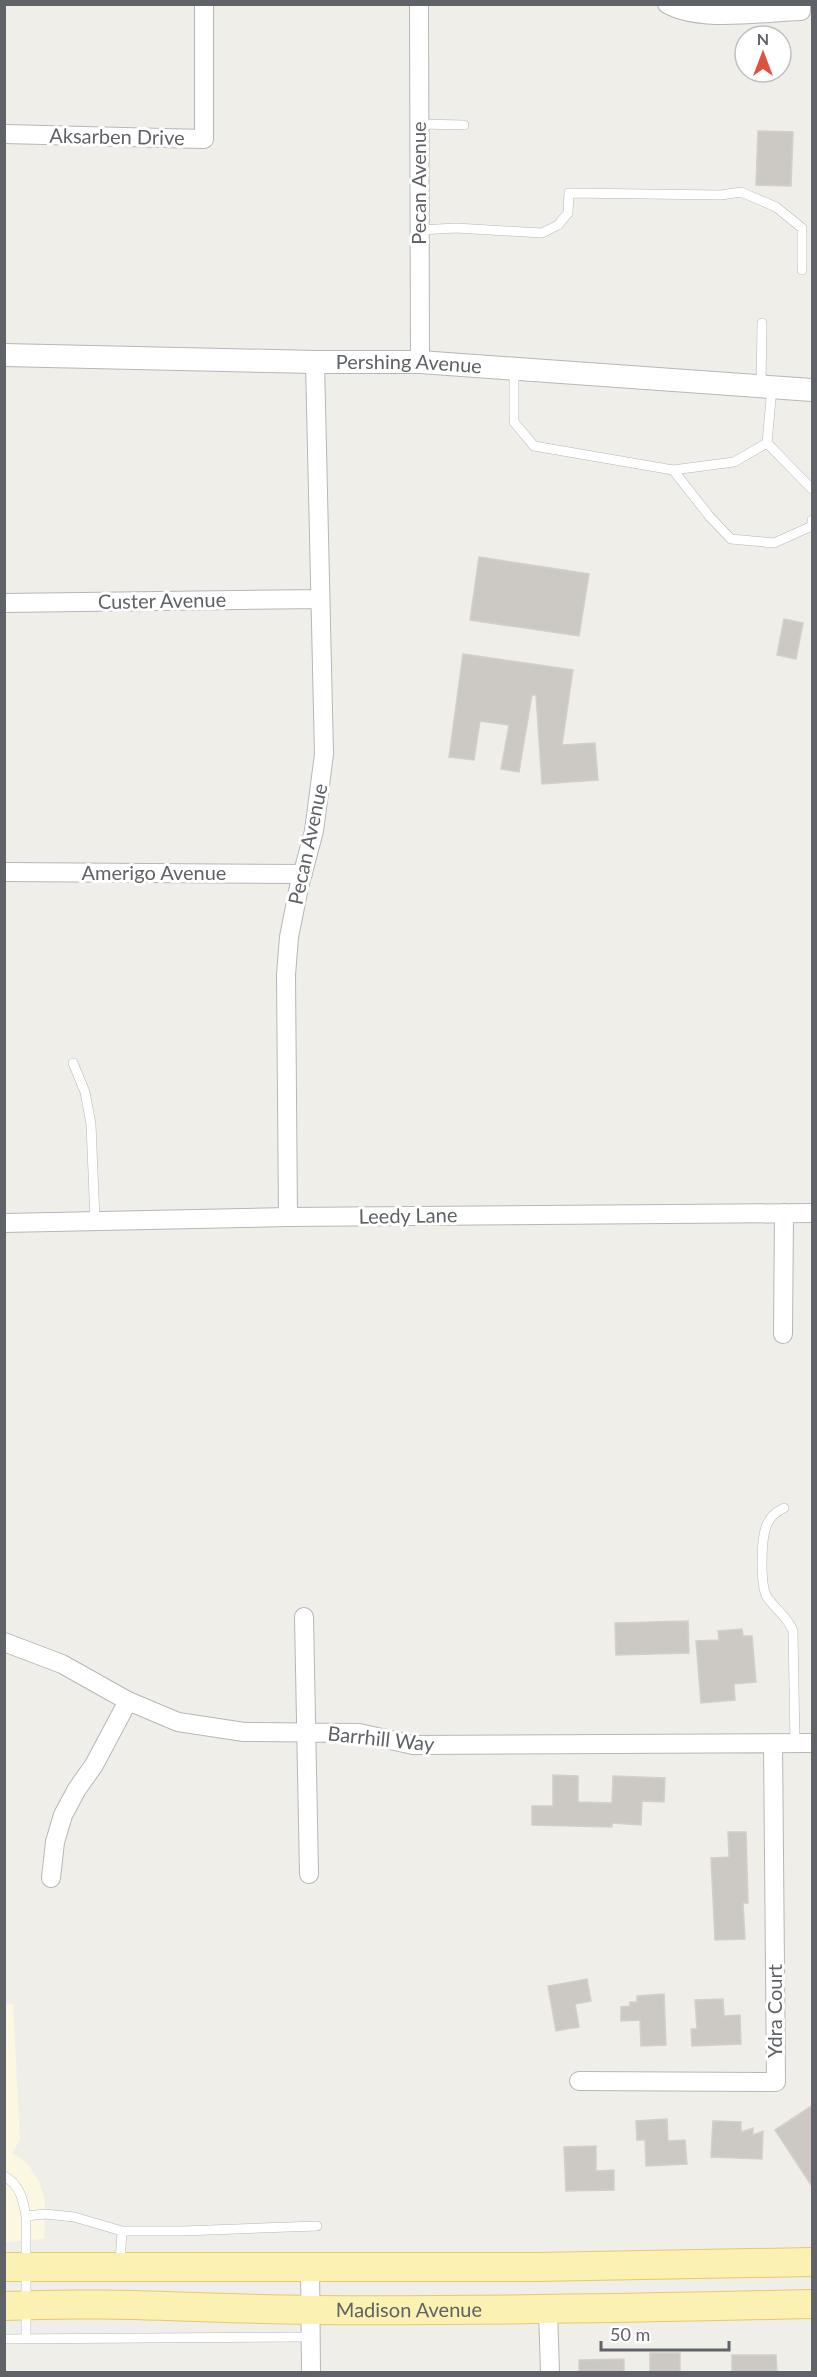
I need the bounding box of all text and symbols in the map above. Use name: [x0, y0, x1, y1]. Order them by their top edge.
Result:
north arrow: [733, 24, 793, 84]
text: N: [757, 29, 769, 48]
street label: Pecan Avenue: [406, 121, 430, 245]
street label: Aksarben Drive: [49, 123, 185, 149]
street label: Pershing Avenue: [336, 349, 483, 377]
street label: Custer Avenue: [98, 587, 226, 613]
street label: Pecan Avenue: [282, 781, 332, 907]
street label: Amerigo Avenue: [82, 860, 226, 884]
street label: Leedy Lane: [358, 1202, 458, 1228]
street label: Barrhill Way: [327, 1720, 436, 1756]
street label: Ydra Court: [762, 1964, 786, 2058]
street label: Madison Avenue: [336, 2297, 482, 2321]
scale bar: [601, 2314, 728, 2352]
text: 50 m: [610, 2323, 650, 2345]

